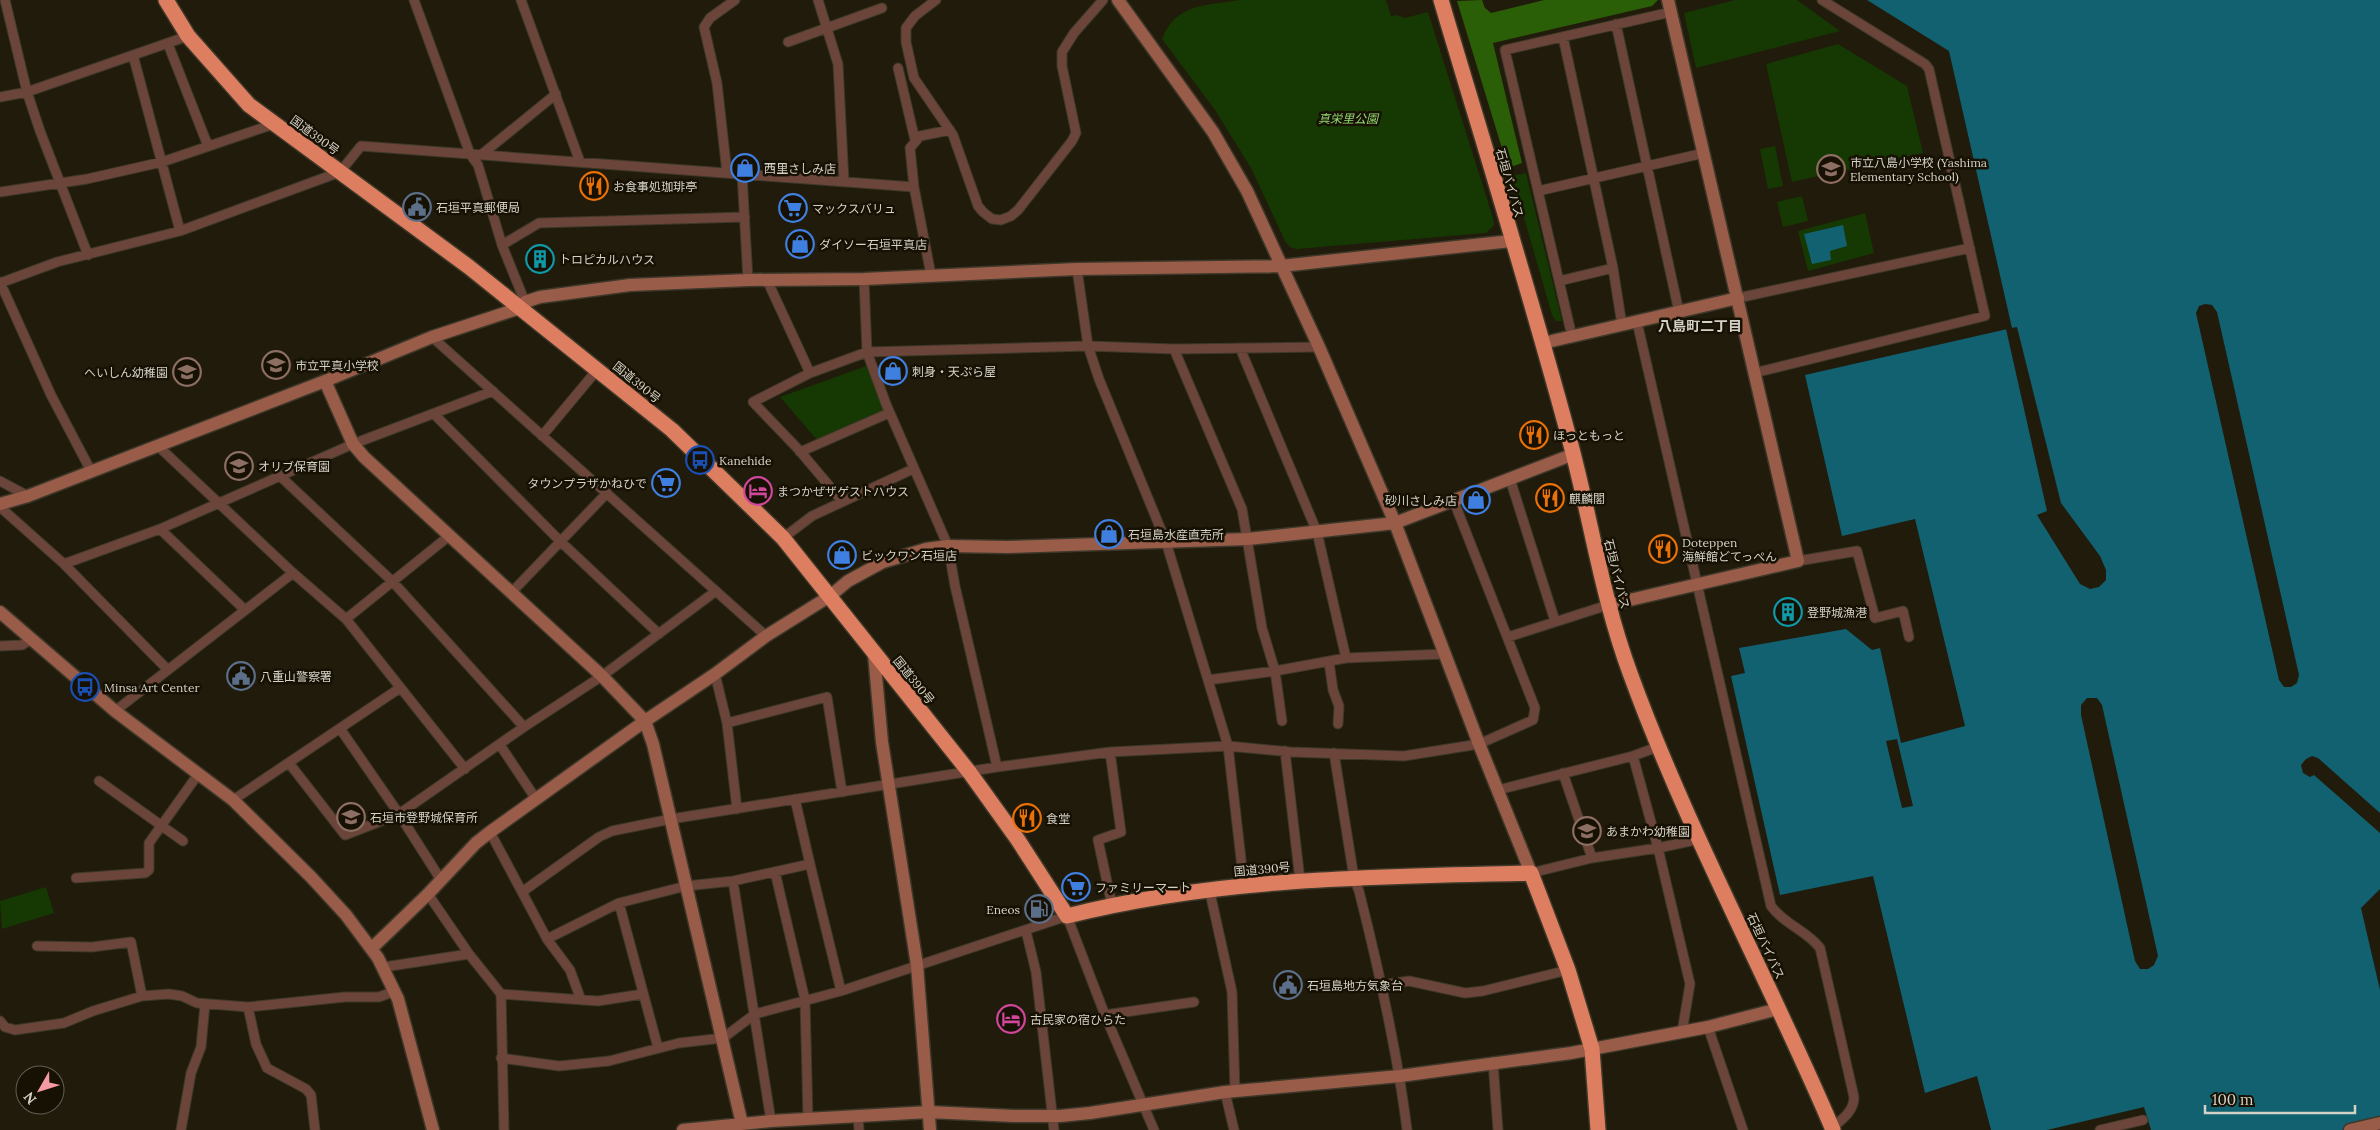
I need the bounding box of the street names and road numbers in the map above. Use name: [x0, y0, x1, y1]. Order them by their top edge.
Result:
street label: 国道390号: [288, 112, 342, 158]
street label: 石垣バイパス: [1493, 146, 1527, 220]
street label: 国道390号: [610, 358, 664, 406]
street label: 石垣バイパス: [1601, 537, 1633, 611]
street label: 国道390号: [890, 653, 938, 707]
street label: 国道390号: [1233, 859, 1291, 879]
street label: 石垣バイパス: [1744, 910, 1788, 982]

